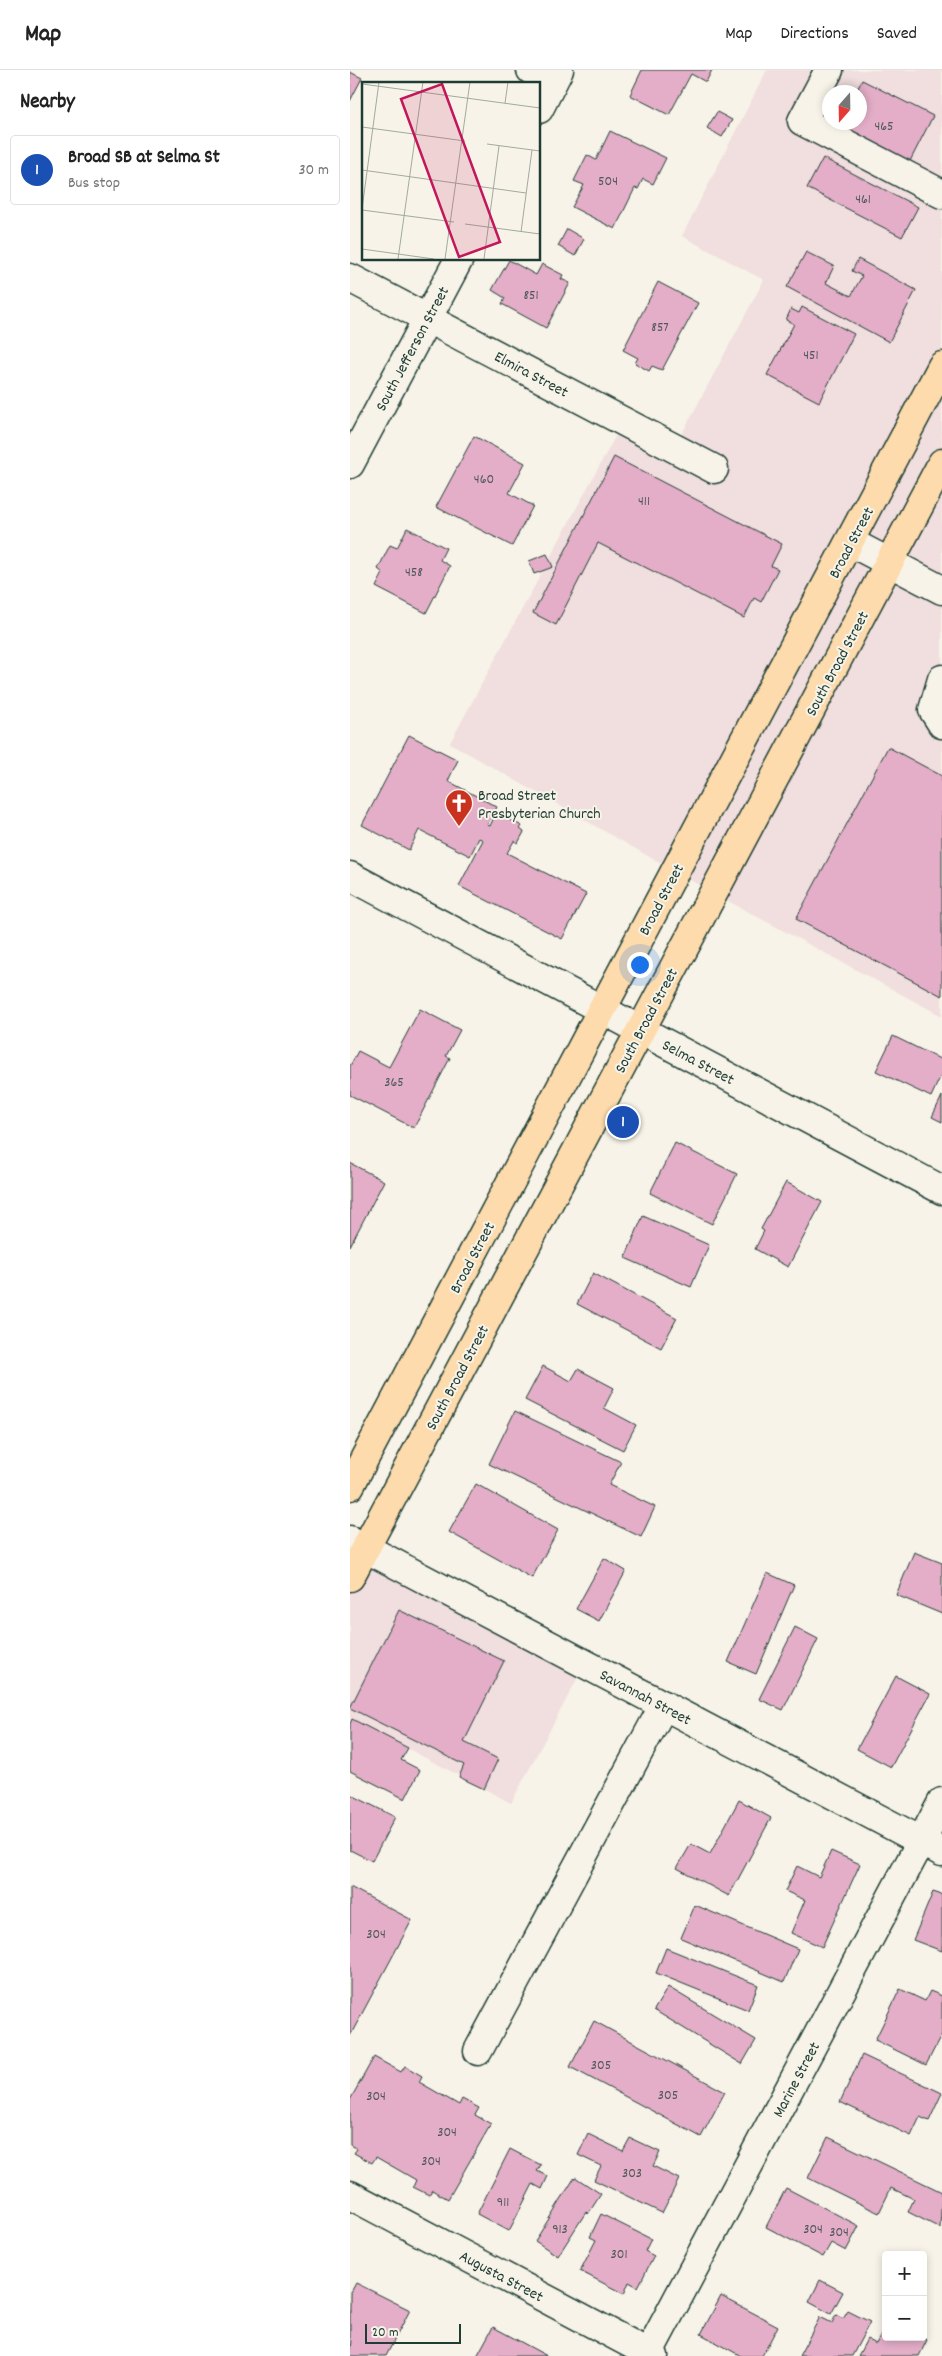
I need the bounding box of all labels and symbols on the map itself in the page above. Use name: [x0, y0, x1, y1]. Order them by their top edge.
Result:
inset map: [362, 82, 540, 260]
north arrow: [822, 85, 867, 130]
house number: 465: [874, 117, 894, 137]
house number: 504: [598, 172, 618, 192]
house number: 461: [855, 190, 871, 210]
street label: South Jefferson Street: [371, 283, 456, 416]
house number: 851: [523, 286, 539, 306]
house number: 857: [651, 318, 669, 338]
street label: Elmira Street: [490, 346, 572, 404]
house number: 451: [803, 346, 819, 366]
house number: 460: [474, 470, 494, 490]
house number: 411: [638, 492, 650, 512]
street label: Broad Street: [824, 503, 881, 583]
house number: 458: [405, 563, 423, 583]
street label: South Broad Street: [801, 607, 876, 721]
place label: Broad Street Presbyterian Church: [478, 785, 601, 826]
church icon: Broad Street Presbyterian Church: [444, 788, 474, 827]
street label: Broad Street: [634, 860, 691, 940]
your location: [627, 952, 653, 978]
street label: South Broad Street: [610, 964, 685, 1078]
street label: Selma Street: [658, 1035, 738, 1092]
house number: 365: [384, 1073, 404, 1093]
pin: 1: [607, 1103, 639, 1141]
street label: Broad Street: [445, 1218, 502, 1298]
street label: South Broad Street: [421, 1321, 496, 1435]
street label: Savannah Street: [595, 1664, 695, 1732]
house number: 304: [366, 1925, 386, 1945]
street label: Marine Street: [768, 2038, 827, 2122]
house number: 305: [591, 2056, 611, 2076]
house number: 305: [658, 2086, 678, 2106]
house number: 304: [366, 2087, 386, 2107]
house number: 304: [437, 2123, 457, 2143]
house number: 304: [421, 2152, 441, 2172]
house number: 303: [622, 2164, 642, 2184]
house number: 911: [497, 2193, 509, 2213]
house number: 913: [552, 2220, 568, 2240]
house number: 304: [803, 2220, 823, 2240]
house number: 304: [829, 2223, 849, 2243]
street label: Augusta Street: [455, 2245, 547, 2309]
house number: 301: [611, 2245, 627, 2265]
scale bar: [365, 2321, 461, 2344]

